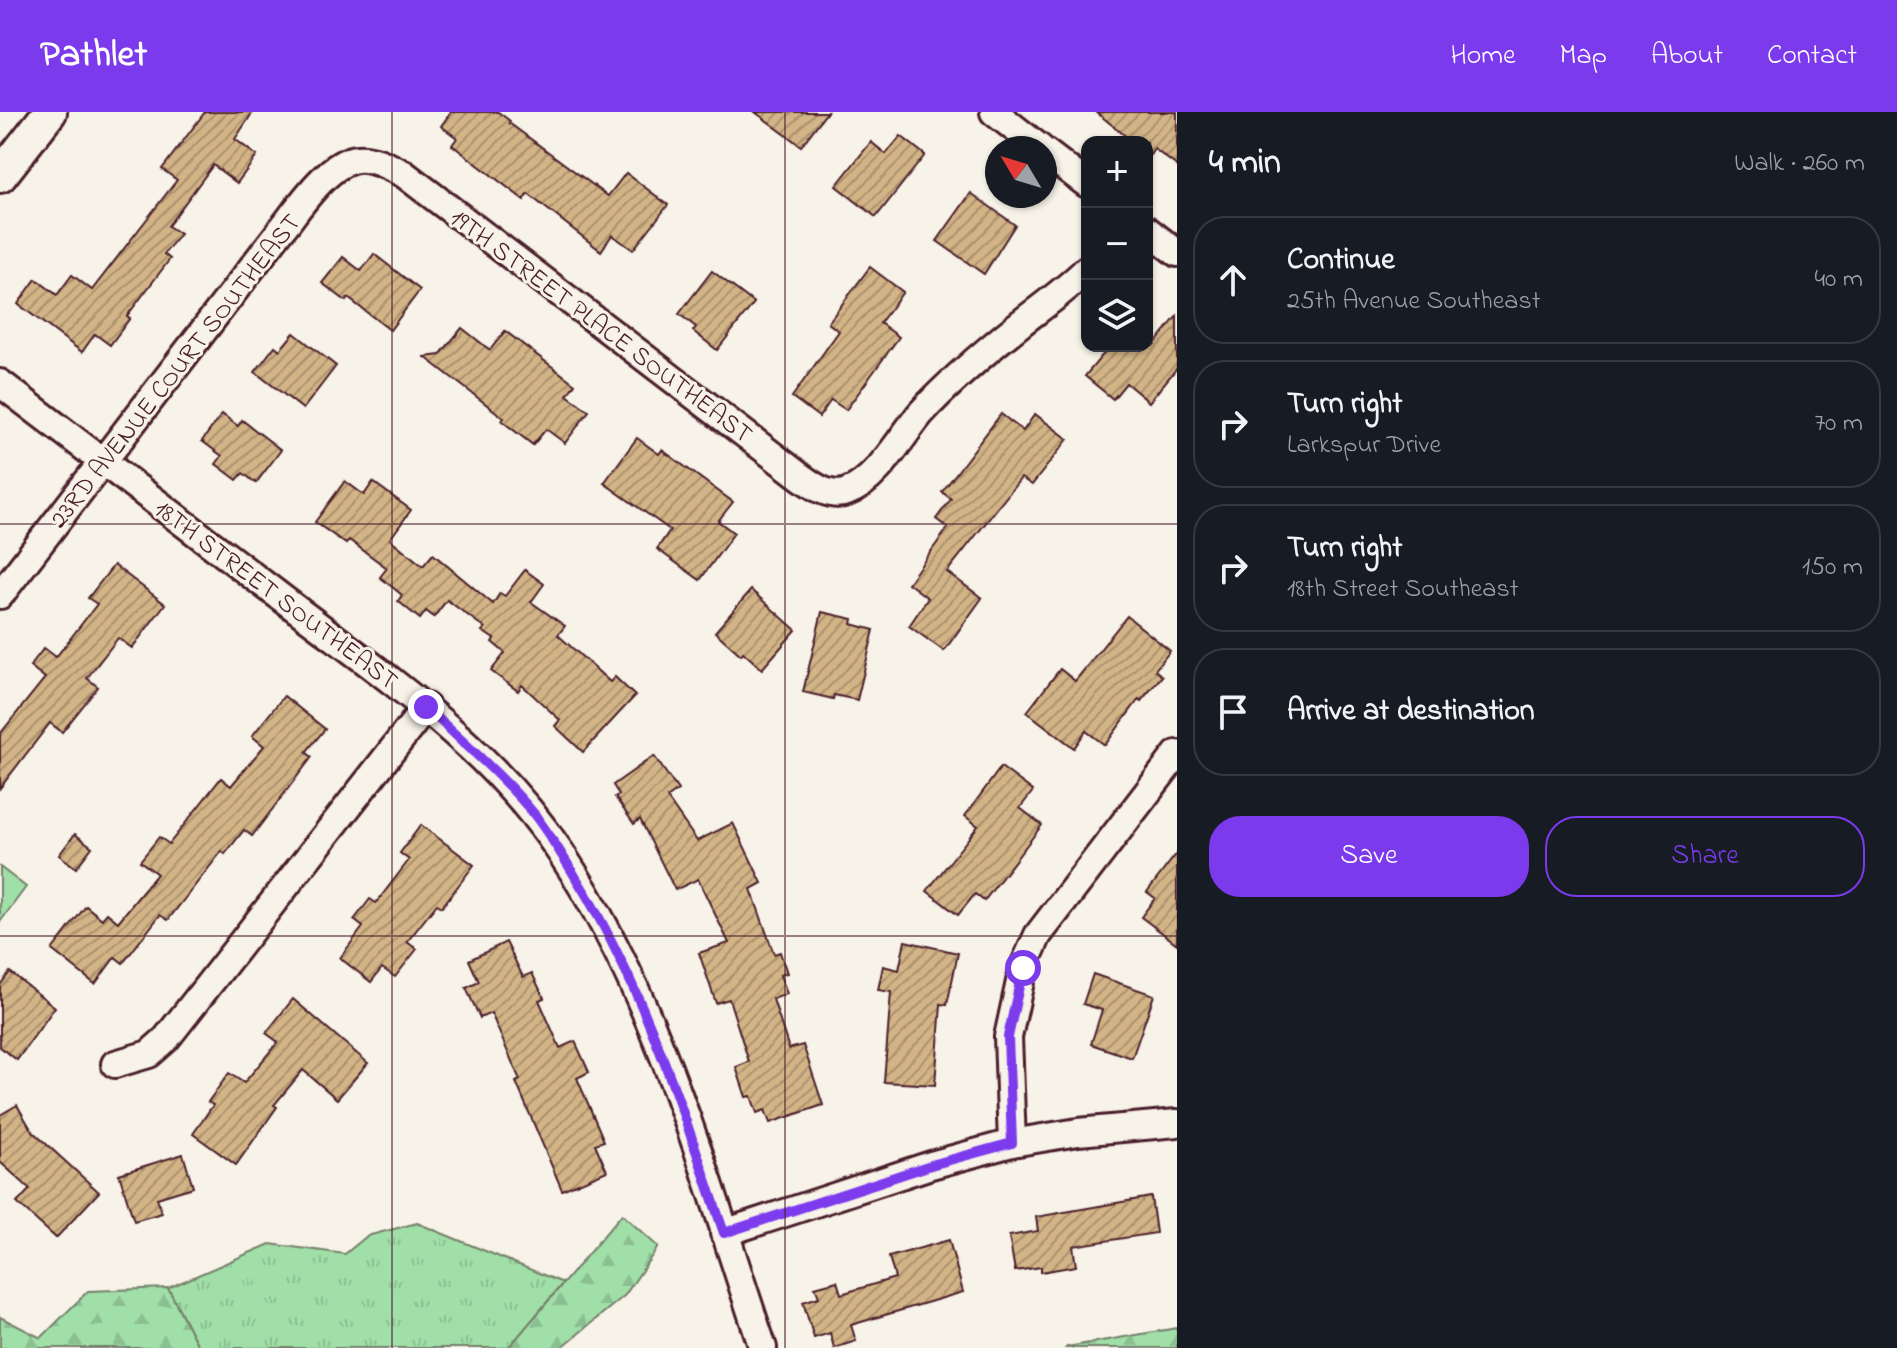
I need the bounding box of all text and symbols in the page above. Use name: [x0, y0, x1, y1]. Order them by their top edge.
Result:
text: Pathlet: [40, 28, 147, 84]
text: Home: [1450, 36, 1516, 77]
text: Map: [1560, 36, 1607, 77]
text: About: [1651, 36, 1723, 77]
text: Contact: [1767, 36, 1857, 77]
north arrow: [985, 136, 1057, 208]
map controls: [1081, 136, 1153, 352]
button: +: [1081, 136, 1153, 208]
text: 4 min: [1209, 139, 1281, 189]
text: Walk · 260 m: [1734, 145, 1865, 183]
street label: 19TH STREET PLACE SOUTHEAST: [441, 201, 760, 454]
street label: 23RD AVENUE COURT SOUTHEAST: [41, 206, 312, 537]
button: −: [1081, 208, 1153, 280]
text: Continue: [1287, 239, 1395, 283]
icon: ahead: [1211, 258, 1255, 302]
text: 40 m: [1814, 261, 1863, 299]
button: layers: [1081, 280, 1153, 352]
text: 25th Avenue Southeast: [1287, 283, 1540, 321]
text: Turn right: [1287, 383, 1402, 427]
icon: right: [1211, 402, 1255, 446]
text: 70 m: [1814, 405, 1863, 443]
text: Larkspur Drive: [1287, 427, 1441, 465]
street label: 18TH STREET SOUTHEAST: [145, 492, 405, 701]
text: Turn right: [1287, 527, 1402, 571]
icon: right: [1211, 546, 1255, 590]
text: 150 m: [1802, 549, 1863, 587]
text: 18th Street Southeast: [1287, 571, 1518, 609]
route end: [408, 689, 444, 725]
icon: arrive: [1211, 690, 1255, 734]
text: Arrive at destination: [1287, 690, 1535, 734]
button: Save: [1209, 816, 1529, 897]
button: Share: [1545, 816, 1865, 897]
route start: [1005, 950, 1041, 986]

